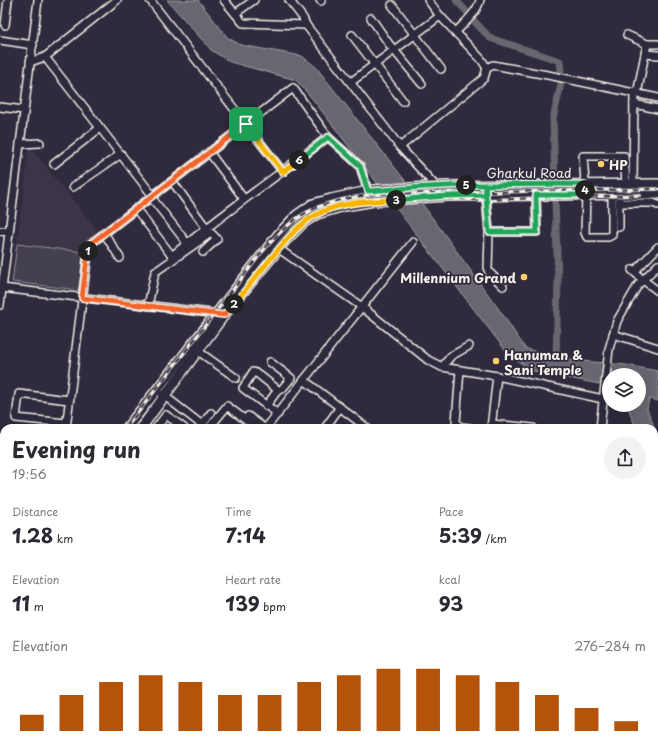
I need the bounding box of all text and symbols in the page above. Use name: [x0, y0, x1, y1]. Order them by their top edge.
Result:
pin: [229, 107, 263, 141]
icon: arrive: [235, 113, 257, 135]
pin: 6: [289, 150, 309, 170]
text: 6: [295, 151, 303, 168]
place label: HP: [609, 155, 628, 174]
marker: HP: [596, 159, 606, 169]
street label: Gharkul Road: [486, 163, 572, 182]
pin: 5: [456, 175, 476, 195]
text: 5: [462, 176, 470, 193]
pin: 4: [575, 180, 595, 200]
text: 4: [581, 181, 589, 198]
pin: 3: [386, 190, 406, 210]
text: 3: [392, 191, 400, 208]
pin: 1: [78, 241, 98, 261]
text: 1: [85, 242, 91, 259]
place label: Millennium Grand: [400, 268, 516, 287]
marker: Millennium Grand: [519, 272, 529, 282]
pin: 2: [224, 294, 244, 314]
text: 2: [230, 295, 238, 312]
place label: Hanuman & Sani Temple: [504, 345, 583, 379]
marker: Hanuman & Sani Temple: [491, 356, 501, 366]
map controls: [602, 368, 646, 412]
button: layers: [602, 368, 646, 412]
text: Evening run: [12, 432, 141, 465]
button: share: [604, 437, 646, 479]
text: 19:56: [12, 464, 47, 483]
text: Distance: [12, 503, 58, 520]
text: Time: [225, 503, 251, 520]
text: Pace: [439, 503, 463, 520]
text: 1.28: [12, 520, 53, 550]
text: 7:14: [225, 520, 266, 550]
text: 5:39: [439, 520, 482, 550]
text: km: [53, 530, 73, 547]
text: /km: [482, 530, 507, 547]
text: Elevation: [12, 571, 59, 588]
text: Heart rate: [225, 571, 281, 588]
text: kcal: [439, 571, 461, 588]
text: 11: [12, 588, 30, 618]
text: 139: [225, 588, 260, 618]
text: 93: [439, 588, 463, 618]
text: m: [30, 598, 44, 615]
text: bpm: [260, 598, 286, 615]
text: Elevation: [12, 636, 68, 655]
text: 276–284 m: [574, 636, 646, 655]

